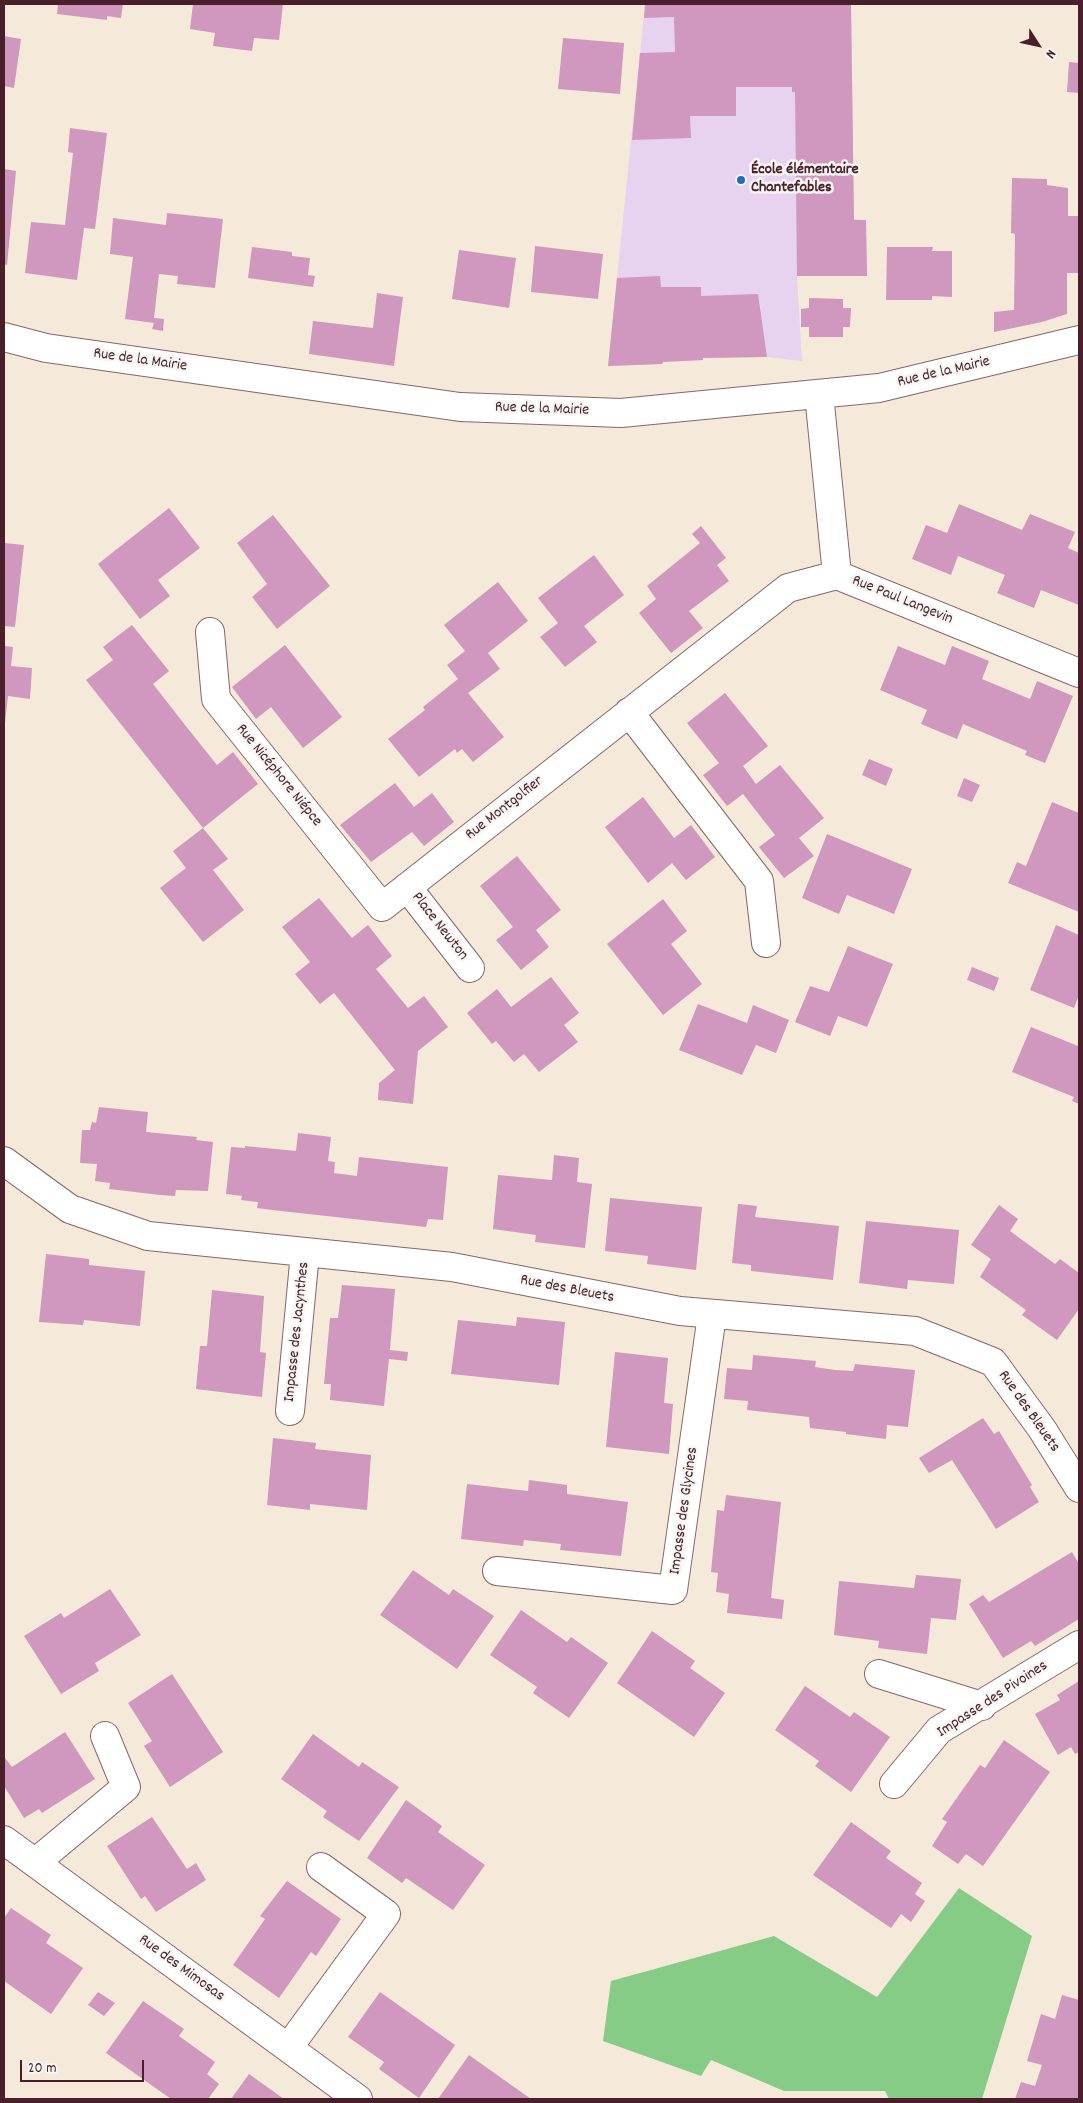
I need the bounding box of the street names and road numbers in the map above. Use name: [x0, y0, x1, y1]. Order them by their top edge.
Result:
street label: Rue de la Mairie: [92, 345, 188, 377]
street label: Rue de la Mairie: [896, 353, 992, 393]
street label: Rue de la Mairie: [495, 399, 589, 421]
street label: Rue Paul Langevin: [849, 572, 955, 630]
street label: Rue Nicéphore Niépce: [231, 721, 325, 831]
street label: Rue Montgolfier: [462, 773, 548, 845]
street label: Place Newton: [406, 889, 472, 965]
street label: Impasse des Jacynthes: [281, 1261, 315, 1403]
street label: Rue des Bleuets: [518, 1271, 616, 1309]
street label: Rue des Bleuets: [993, 1367, 1063, 1457]
street label: Impasse des Glycines: [667, 1446, 703, 1576]
street label: Impasse des Pivoines: [934, 1657, 1052, 1743]
street label: Rue des Mimosas: [134, 1931, 228, 2007]

